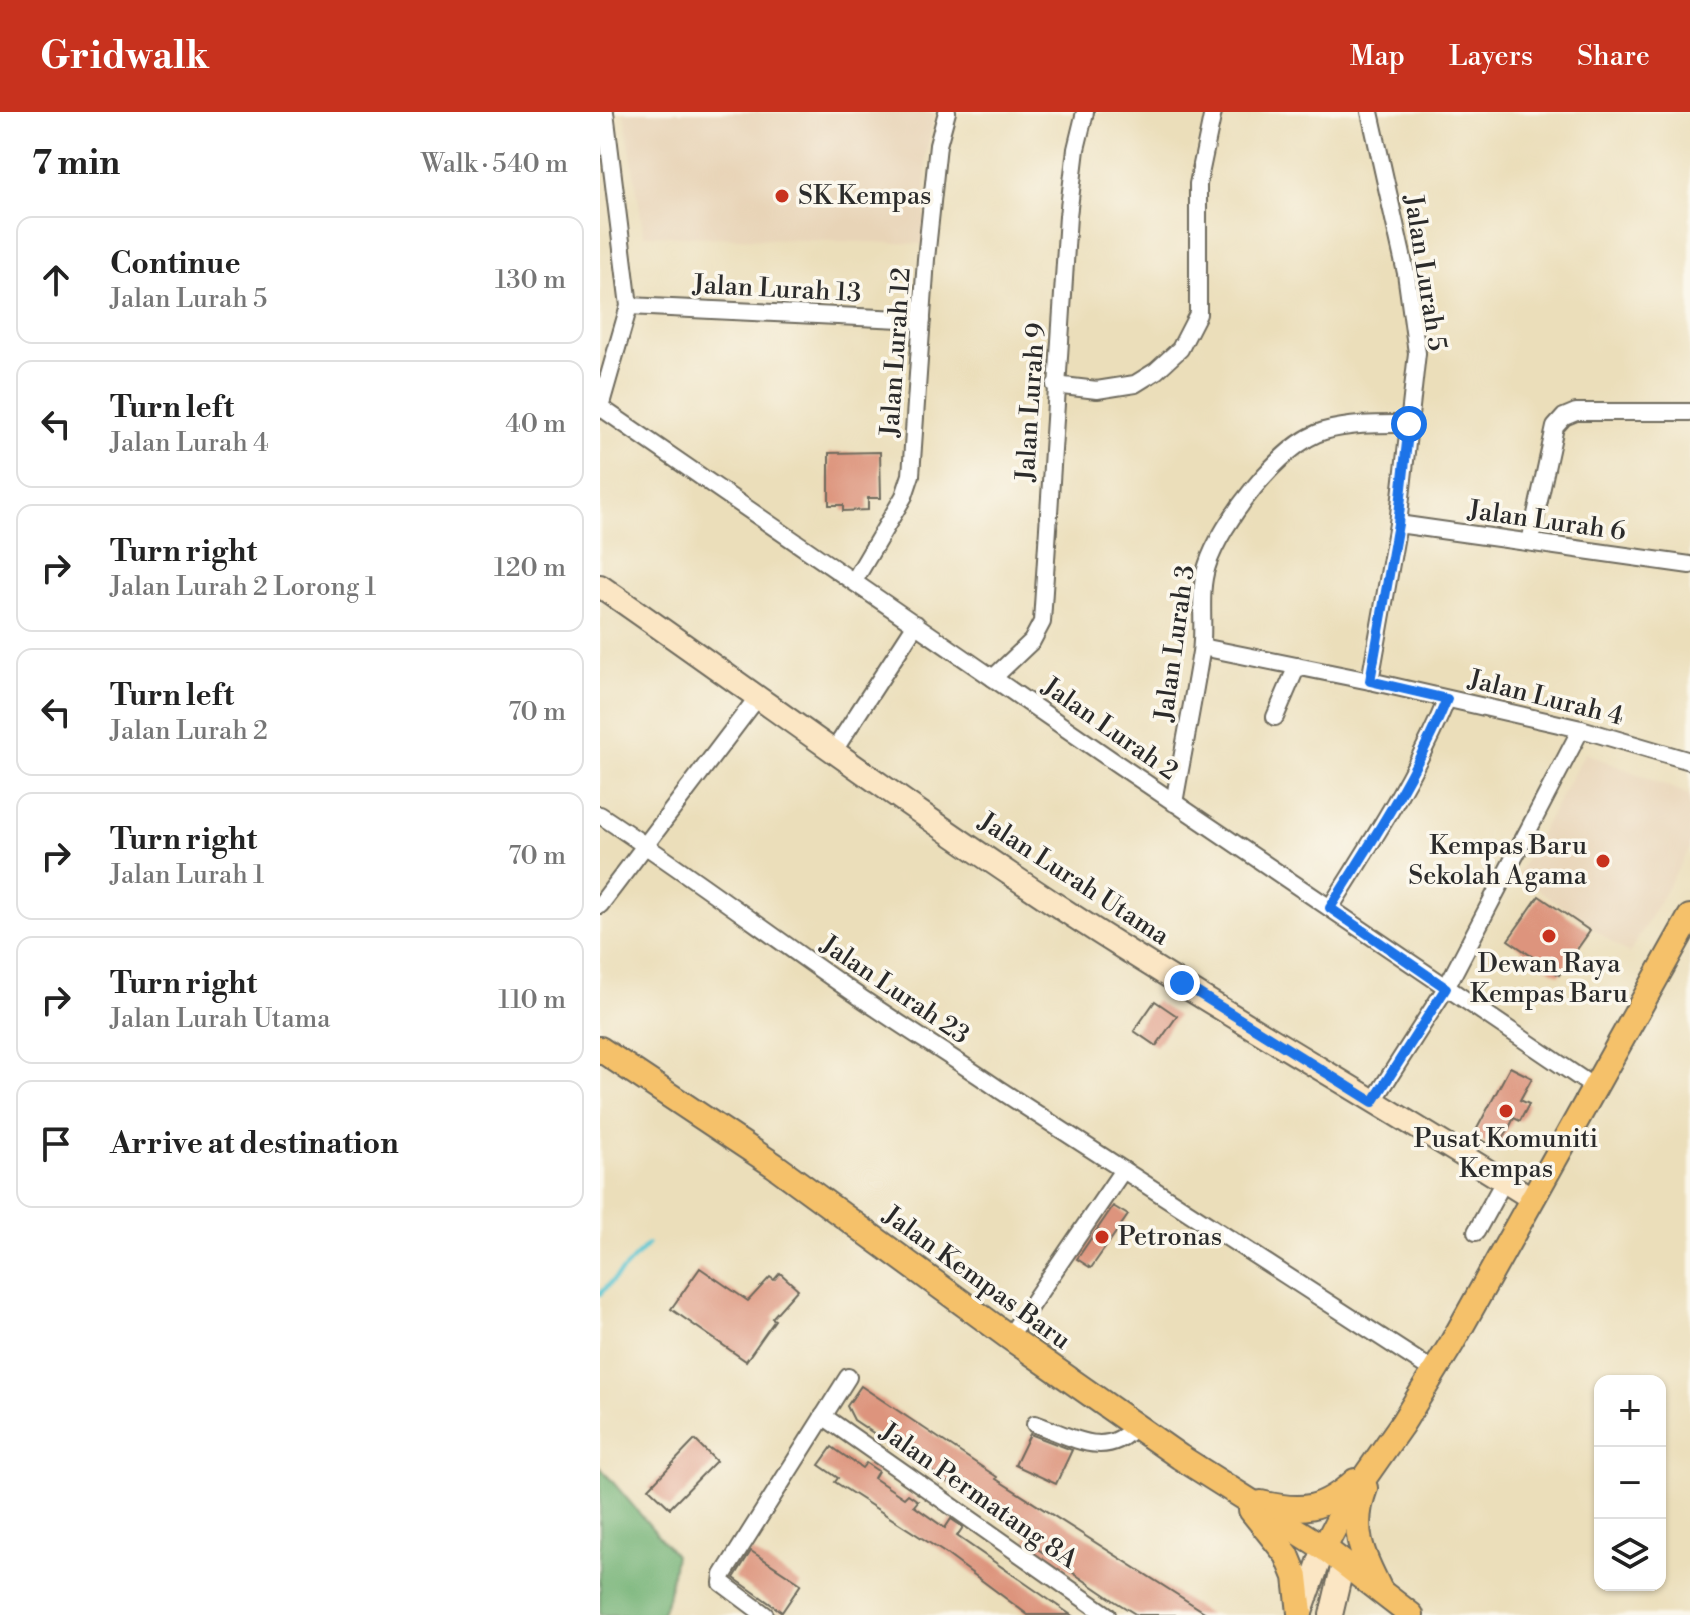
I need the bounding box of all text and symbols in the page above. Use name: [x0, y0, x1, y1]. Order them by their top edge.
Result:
text: Gridwalk: [40, 33, 209, 80]
text: Map: [1350, 39, 1405, 74]
text: Layers: [1449, 39, 1533, 74]
text: Share: [1577, 39, 1650, 74]
text: 7 min: [32, 143, 120, 185]
text: Walk · 540 m: [421, 148, 568, 180]
place label: SK Kempas: [798, 180, 931, 212]
marker: SK Kempas: [773, 187, 791, 205]
street label: Jalan Lurah 5: [1397, 192, 1453, 353]
text: Continue: [110, 245, 241, 283]
icon: ahead: [34, 258, 78, 302]
text: 130 m: [495, 264, 566, 296]
street label: Jalan Lurah 12: [874, 266, 918, 439]
street label: Jalan Lurah 13: [691, 269, 862, 309]
text: Jalan Lurah 5: [110, 283, 267, 315]
street label: Jalan Lurah 9: [1009, 322, 1053, 483]
text: Turn left: [110, 389, 234, 427]
icon: left: [34, 402, 78, 446]
route start: [1391, 406, 1427, 442]
text: 40 m: [505, 408, 566, 440]
text: Jalan Lurah 4: [110, 427, 269, 459]
street label: Jalan Lurah 6: [1465, 494, 1628, 548]
text: Turn right: [110, 533, 257, 571]
icon: right: [34, 546, 78, 590]
text: 120 m: [494, 552, 566, 584]
street label: Jalan Lurah 3: [1148, 563, 1202, 724]
text: Jalan Lurah 2 Lorong 1: [110, 571, 376, 603]
street label: Jalan Lurah 4: [1464, 663, 1627, 733]
street label: Jalan Lurah 2: [1035, 670, 1184, 787]
text: Turn left: [110, 677, 234, 715]
icon: left: [34, 690, 78, 734]
text: 70 m: [508, 696, 566, 728]
text: Jalan Lurah 2: [110, 715, 268, 747]
street label: Jalan Lurah Utama: [972, 805, 1176, 953]
text: Turn right: [110, 821, 257, 859]
place label: Kempas Baru Sekolah Agama: [1408, 830, 1588, 892]
icon: right: [34, 834, 78, 878]
text: 70 m: [508, 840, 566, 872]
marker: Kempas Baru Sekolah Agama: [1594, 852, 1612, 870]
text: Jalan Lurah 1: [110, 859, 264, 891]
marker: Dewan Raya Kempas Baru: [1540, 927, 1558, 945]
street label: Jalan Lurah 23: [814, 928, 975, 1051]
place label: Dewan Raya Kempas Baru: [1470, 948, 1628, 1010]
text: Turn right: [110, 965, 257, 1003]
route end: [1164, 965, 1200, 1001]
icon: right: [34, 978, 78, 1022]
text: 110 m: [498, 984, 566, 1016]
text: Jalan Lurah Utama: [110, 1003, 331, 1035]
marker: Pusat Komuniti Kempas: [1497, 1102, 1515, 1120]
icon: arrive: [34, 1122, 78, 1166]
place label: Pusat Komuniti Kempas: [1414, 1123, 1598, 1185]
text: Arrive at destination: [110, 1125, 399, 1163]
street label: Jalan Kempas Baru: [876, 1199, 1077, 1357]
place label: Petronas: [1118, 1221, 1222, 1253]
marker: Petronas: [1093, 1228, 1111, 1246]
map controls: [1594, 1375, 1666, 1591]
button: +: [1594, 1375, 1666, 1447]
street label: Jalan Permatang 8A: [873, 1415, 1085, 1577]
button: −: [1594, 1447, 1666, 1519]
button: layers: [1594, 1519, 1666, 1591]

